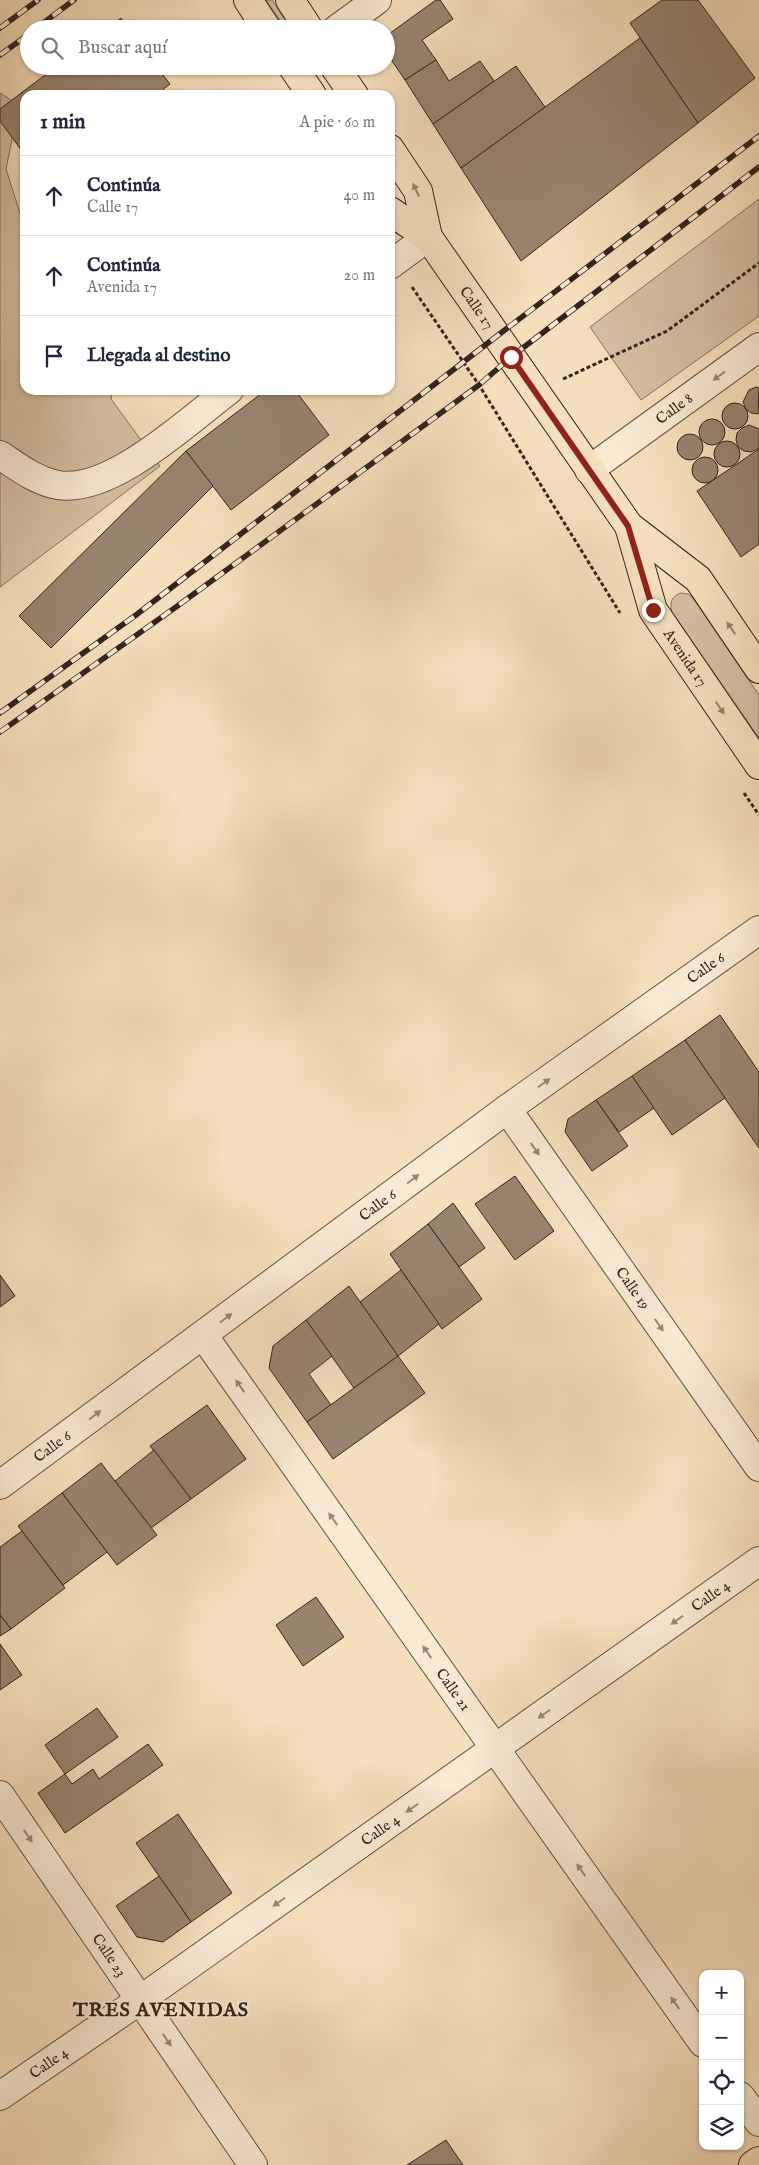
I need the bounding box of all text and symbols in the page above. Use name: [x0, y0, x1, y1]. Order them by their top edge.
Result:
search box: [20, 20, 395, 75]
icon: search: [38, 34, 66, 62]
text: Buscar aquí: [78, 36, 167, 60]
text: 1 min: [40, 109, 85, 136]
text: A pie · 60 m: [300, 113, 375, 133]
text: Continúa: [87, 174, 161, 198]
icon: ahead: [40, 182, 68, 210]
one-way arrow: [412, 183, 420, 197]
text: 40 m: [343, 186, 375, 206]
text: Calle 17: [87, 198, 138, 218]
text: Continúa: [87, 254, 161, 278]
icon: ahead: [40, 262, 68, 290]
text: 20 m: [344, 266, 375, 286]
text: Avenida 17: [87, 278, 157, 298]
street label: Calle 17: [456, 282, 499, 333]
icon: arrive: [40, 342, 68, 370]
text: Llegada al destino: [87, 344, 230, 368]
route start: [500, 346, 523, 369]
one-way arrow: [713, 371, 726, 381]
street label: Calle 8: [652, 389, 697, 428]
route end: [642, 599, 665, 622]
one-way arrow: [726, 622, 736, 635]
street label: Avenida 17: [659, 624, 712, 690]
one-way arrow: [715, 701, 725, 715]
street label: Calle 6: [683, 948, 729, 988]
one-way arrow: [537, 1078, 550, 1088]
one-way arrow: [530, 1142, 540, 1156]
one-way arrow: [406, 1174, 420, 1184]
street label: Calle 6: [355, 1185, 401, 1225]
street label: Calle 19: [612, 1263, 655, 1313]
one-way arrow: [219, 1313, 233, 1323]
one-way arrow: [654, 1318, 664, 1331]
one-way arrow: [235, 1379, 245, 1393]
one-way arrow: [88, 1409, 101, 1420]
street label: Calle 6: [30, 1426, 75, 1466]
one-way arrow: [328, 1512, 338, 1526]
street label: Calle 4: [687, 1575, 734, 1616]
one-way arrow: [670, 1615, 683, 1625]
one-way arrow: [422, 1645, 432, 1659]
street label: Calle 21: [432, 1664, 475, 1715]
one-way arrow: [537, 1709, 551, 1719]
one-way arrow: [405, 1803, 418, 1813]
street label: Calle 4: [357, 1809, 404, 1850]
one-way arrow: [23, 1829, 32, 1842]
one-way arrow: [576, 1863, 586, 1877]
one-way arrow: [272, 1897, 286, 1907]
street label: Calle 23: [88, 1930, 131, 1980]
map controls: [699, 1970, 744, 2150]
button: +: [699, 1970, 744, 2015]
one-way arrow: [670, 1996, 680, 2010]
district label: TRES AVENIDAS: [72, 1998, 249, 2023]
button: −: [699, 2015, 744, 2060]
one-way arrow: [162, 2033, 172, 2047]
street label: Calle 4: [26, 2042, 72, 2083]
button: locate: [699, 2060, 744, 2105]
button: layers: [699, 2105, 744, 2150]

